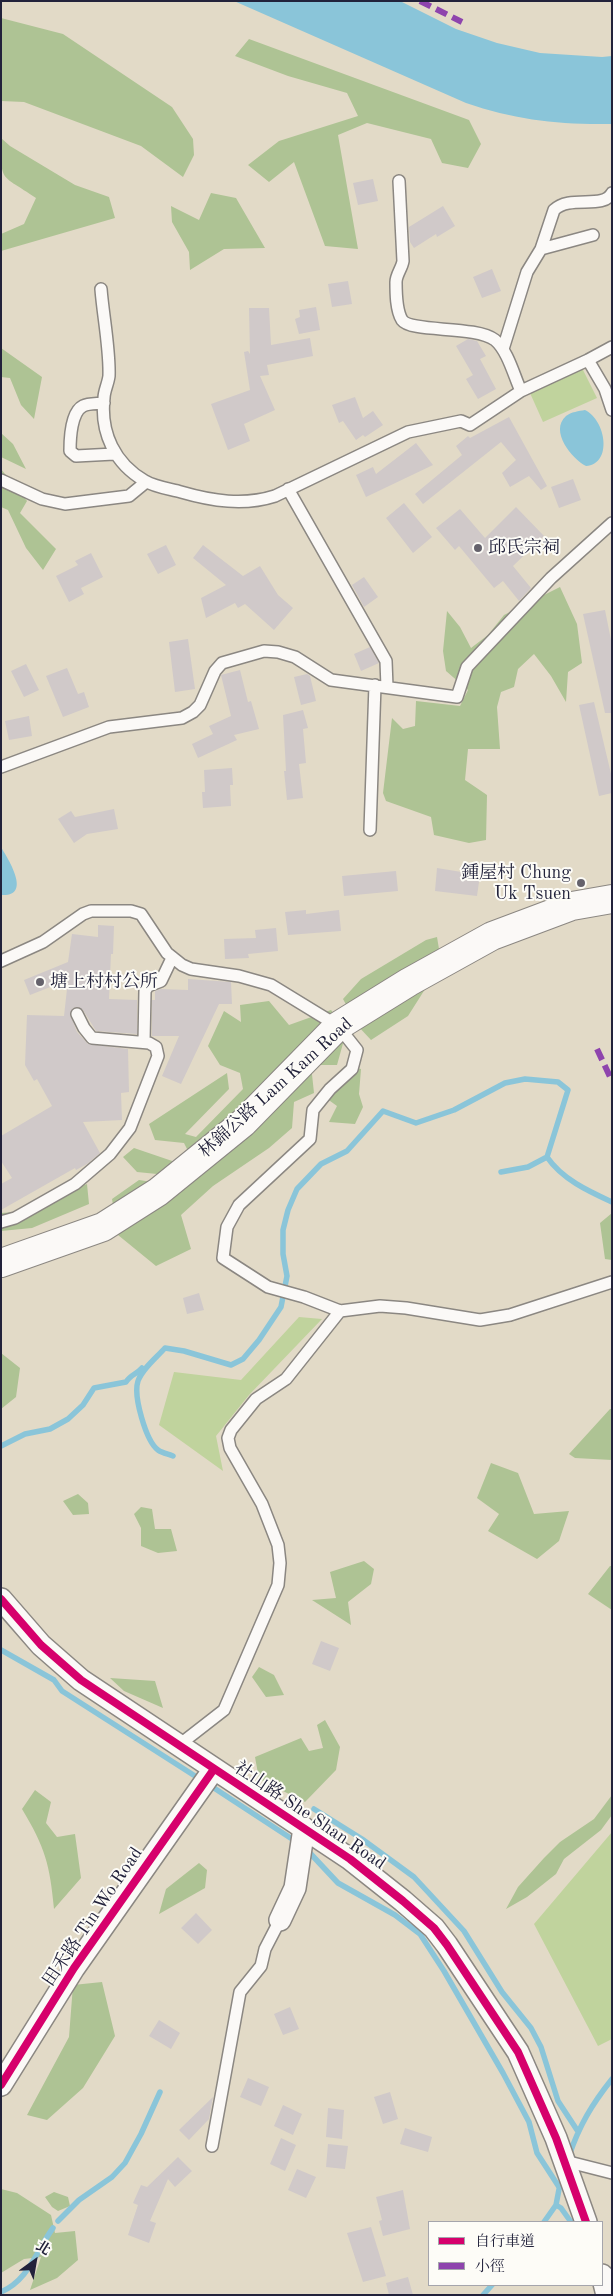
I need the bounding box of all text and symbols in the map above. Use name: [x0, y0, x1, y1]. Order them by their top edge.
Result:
place label: 邱氏宗祠: [488, 537, 560, 559]
marker: 邱氏宗祠: [472, 542, 484, 554]
place label: 鍾屋村 Chung Uk Tsuen: [461, 862, 571, 904]
marker: 鍾屋村 Chung Uk Tsuen: [575, 877, 587, 889]
place label: 塘上村村公所: [50, 971, 158, 993]
marker: 塘上村村公所: [34, 976, 46, 988]
street label: 林錦公路 Lam Kam Road: [195, 1013, 357, 1163]
street label: 社山路 She Shan Road: [230, 1757, 390, 1875]
street label: 田禾路 Tin Wo Road: [38, 1843, 148, 1991]
legend: [428, 2221, 603, 2286]
text: 自行車道: [475, 2235, 535, 2250]
north arrow: [10, 2236, 60, 2286]
text: 北: [33, 2239, 53, 2258]
text: 小徑: [475, 2260, 505, 2275]

